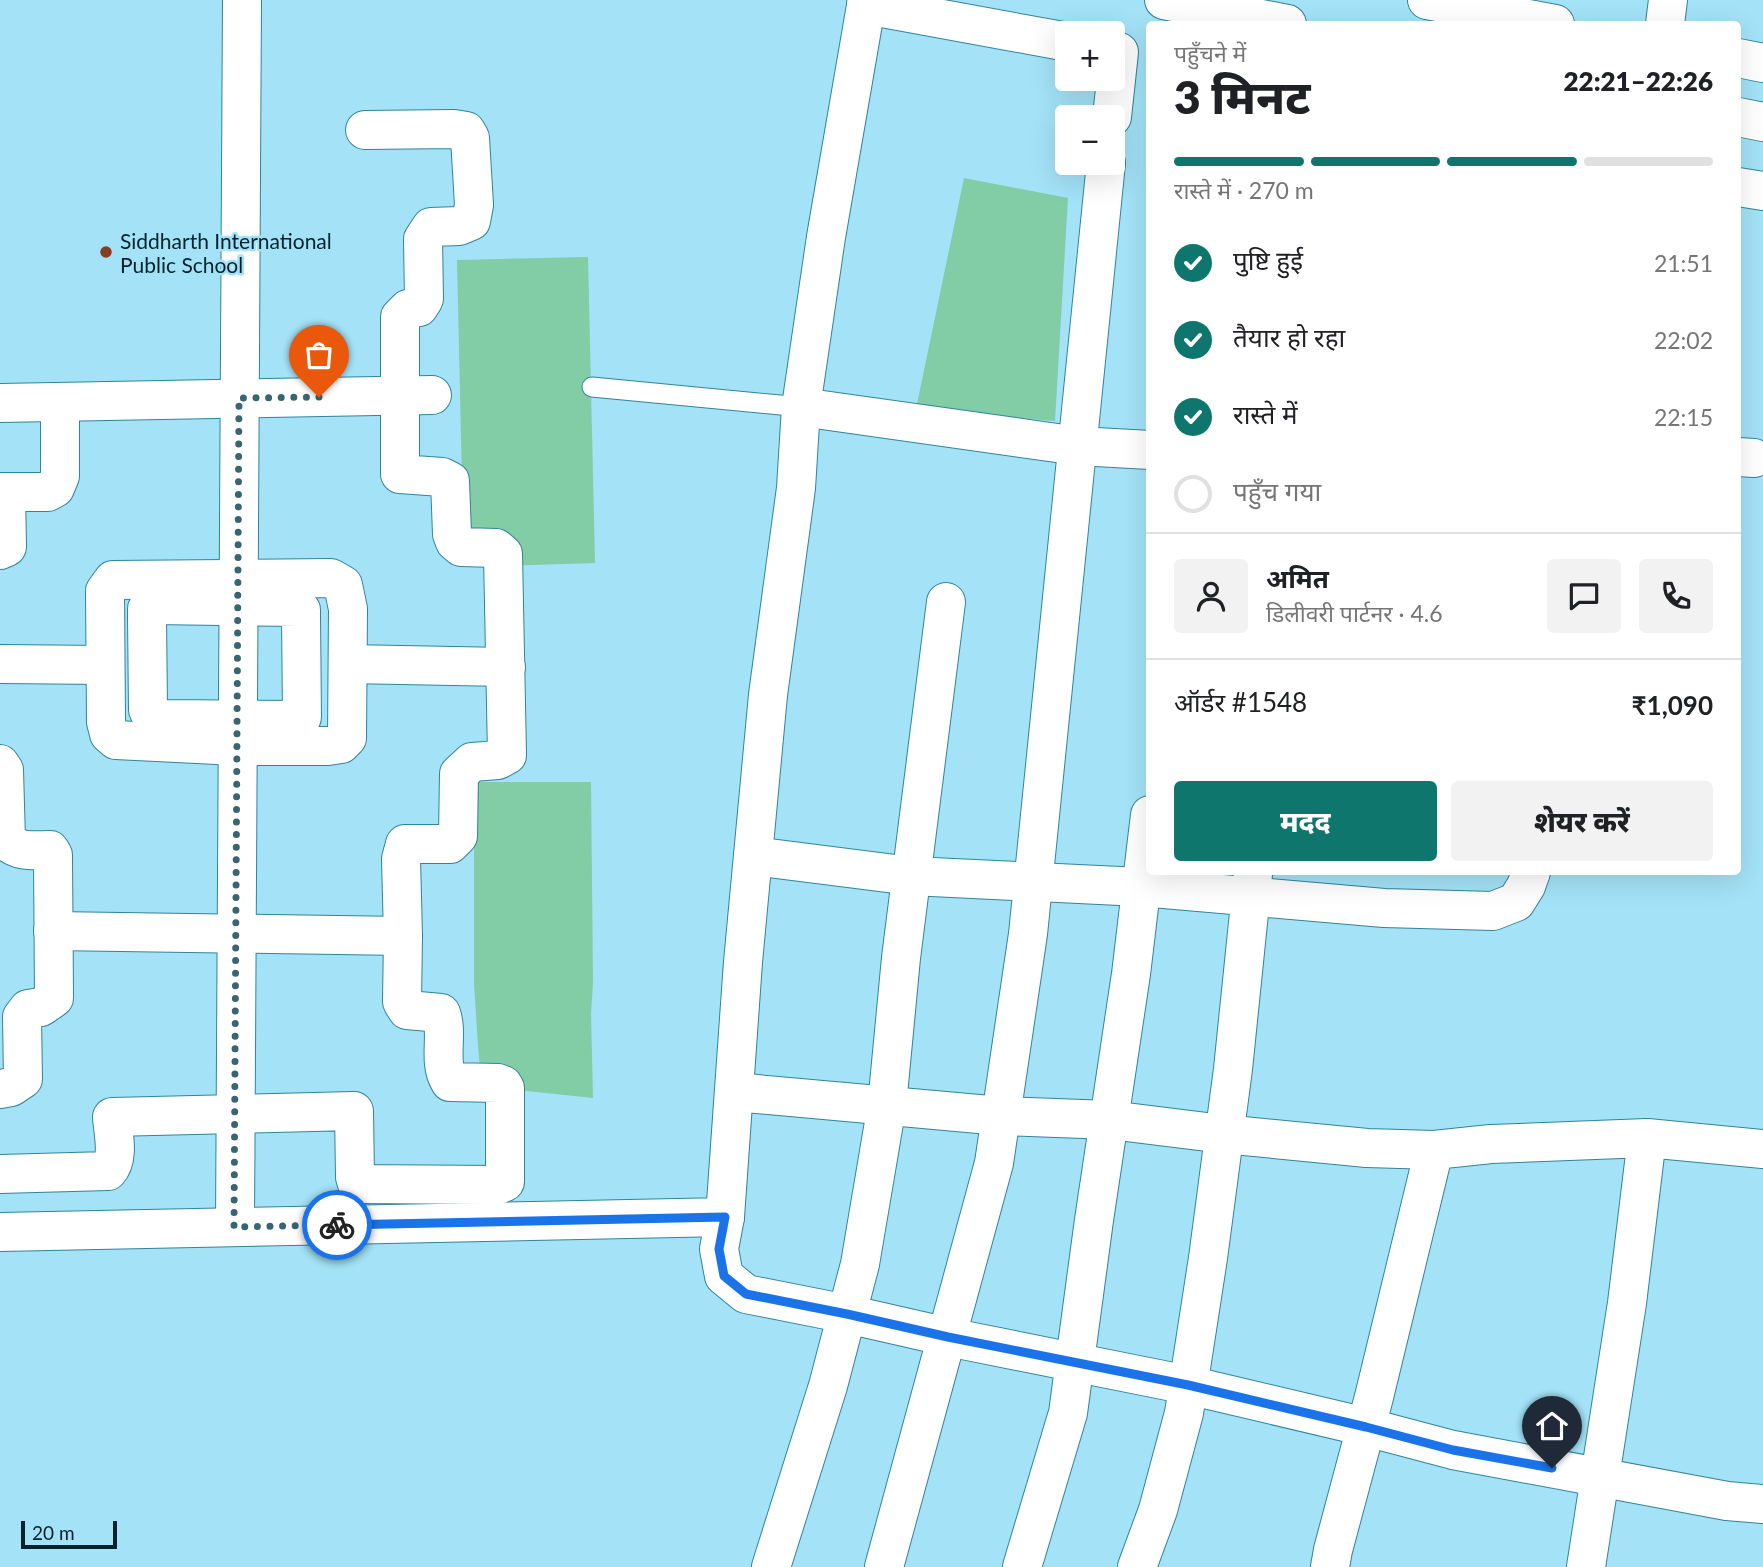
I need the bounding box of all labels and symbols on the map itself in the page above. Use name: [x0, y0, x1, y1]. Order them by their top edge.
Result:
place label: Siddharth International Public School: [120, 228, 332, 277]
marker: Siddharth International Public School: [98, 244, 114, 260]
pin: [289, 325, 349, 397]
courier: [302, 1190, 372, 1260]
pin: [1522, 1396, 1582, 1468]
scale bar: [21, 1518, 117, 1550]

